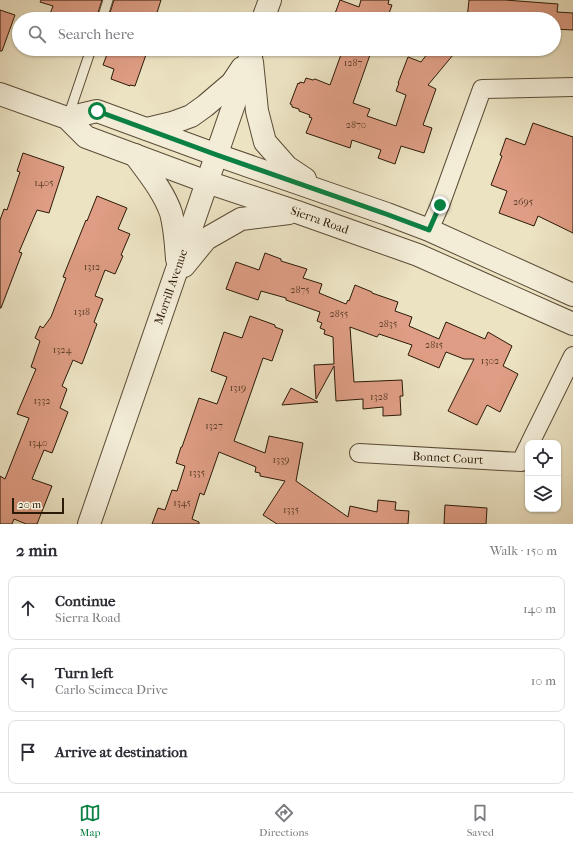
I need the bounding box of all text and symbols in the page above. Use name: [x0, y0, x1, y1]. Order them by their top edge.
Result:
search box: [12, 12, 561, 56]
icon: search: [26, 23, 48, 45]
text: Search here: [58, 25, 134, 43]
house number: 1287: [344, 57, 362, 69]
route start: [88, 102, 106, 120]
house number: 2870: [346, 119, 366, 131]
house number: 1405: [34, 177, 54, 189]
route end: [431, 196, 449, 214]
house number: 2695: [513, 196, 533, 208]
street label: Sierra Road: [289, 203, 351, 237]
street label: Morrill Avenue: [151, 247, 190, 326]
house number: 1312: [84, 261, 100, 273]
house number: 2875: [290, 284, 310, 296]
house number: 1318: [74, 306, 90, 318]
house number: 2855: [330, 308, 348, 320]
house number: 2835: [379, 318, 397, 330]
house number: 2815: [425, 339, 443, 351]
house number: 1324: [53, 344, 72, 356]
house number: 1302: [481, 355, 499, 367]
house number: 1319: [230, 382, 246, 394]
house number: 1328: [370, 391, 388, 403]
house number: 1332: [34, 395, 50, 407]
house number: 1327: [205, 420, 223, 432]
house number: 1340: [28, 437, 48, 449]
map controls: [525, 440, 561, 512]
button: locate: [525, 440, 561, 476]
street label: Bonnet Court: [412, 449, 484, 467]
house number: 1339: [272, 454, 290, 466]
house number: 1335: [189, 467, 205, 479]
button: layers: [525, 476, 561, 512]
scale bar: [12, 496, 64, 515]
house number: 1345: [173, 497, 191, 509]
text: 20 m: [18, 498, 41, 511]
house number: 1335: [283, 504, 299, 516]
text: 2 min: [16, 540, 57, 560]
text: Walk · 150 m: [490, 543, 557, 558]
text: Continue: [55, 592, 115, 610]
icon: ahead: [17, 597, 39, 619]
text: 140 m: [523, 601, 556, 616]
text: Sierra Road: [55, 610, 121, 625]
text: Turn left: [55, 664, 113, 682]
icon: left: [17, 669, 39, 691]
text: 10 m: [531, 673, 556, 688]
text: Carlo Scimeca Drive: [55, 682, 168, 697]
icon: arrive: [17, 741, 39, 763]
text: Arrive at destination: [55, 743, 187, 761]
tab: Map: [79, 802, 101, 839]
tab: Directions: [259, 802, 309, 839]
tab: Saved: [467, 802, 494, 839]

